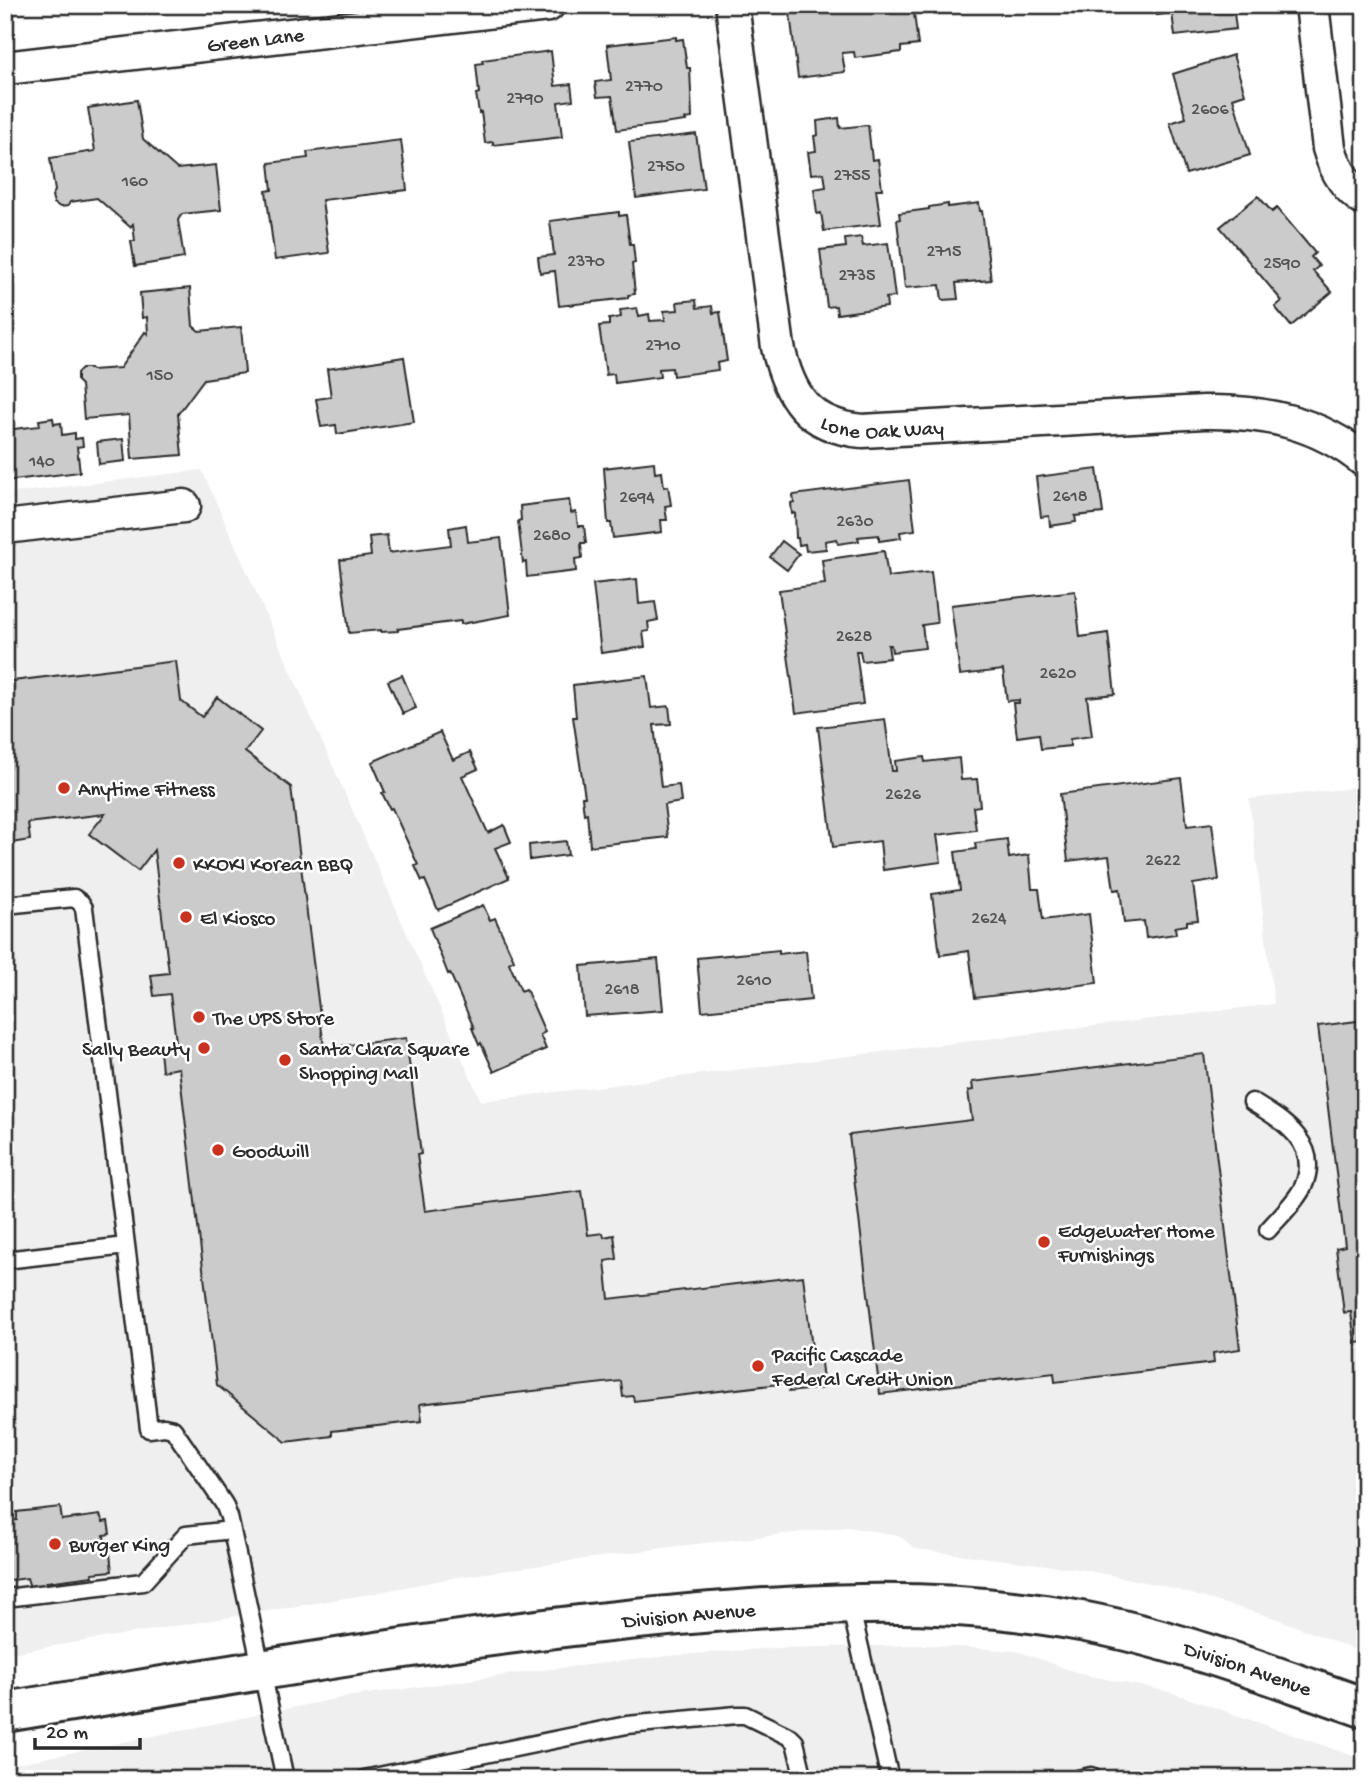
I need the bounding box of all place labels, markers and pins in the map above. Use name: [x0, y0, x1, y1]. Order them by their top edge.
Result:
place label: Anytime Fitness: [78, 779, 216, 804]
marker: Anytime Fitness: [56, 780, 72, 796]
place label: KKOKI Korean BBQ: [193, 854, 353, 879]
marker: KKOKI Korean BBQ: [171, 855, 187, 871]
place label: El Kiosco: [200, 908, 276, 933]
marker: El Kiosco: [178, 909, 194, 925]
place label: The UPS Store: [212, 1008, 335, 1033]
marker: The UPS Store: [191, 1009, 207, 1025]
place label: Sally Beauty: [82, 1039, 190, 1064]
place label: Santa Clara Square Shopping Mall: [299, 1039, 471, 1088]
marker: Sally Beauty: [196, 1040, 212, 1056]
marker: Santa Clara Square Shopping Mall: [277, 1052, 293, 1068]
place label: Goodwill: [232, 1141, 309, 1166]
marker: Goodwill: [210, 1142, 226, 1158]
place label: Edgewater Home Furnishings: [1057, 1221, 1216, 1270]
marker: Edgewater Home Furnishings: [1036, 1234, 1052, 1250]
place label: Pacific Cascade Federal Credit Union: [771, 1345, 953, 1394]
marker: Pacific Cascade Federal Credit Union: [750, 1358, 766, 1374]
place label: Burger King: [68, 1535, 170, 1560]
marker: Burger King: [47, 1536, 63, 1552]

